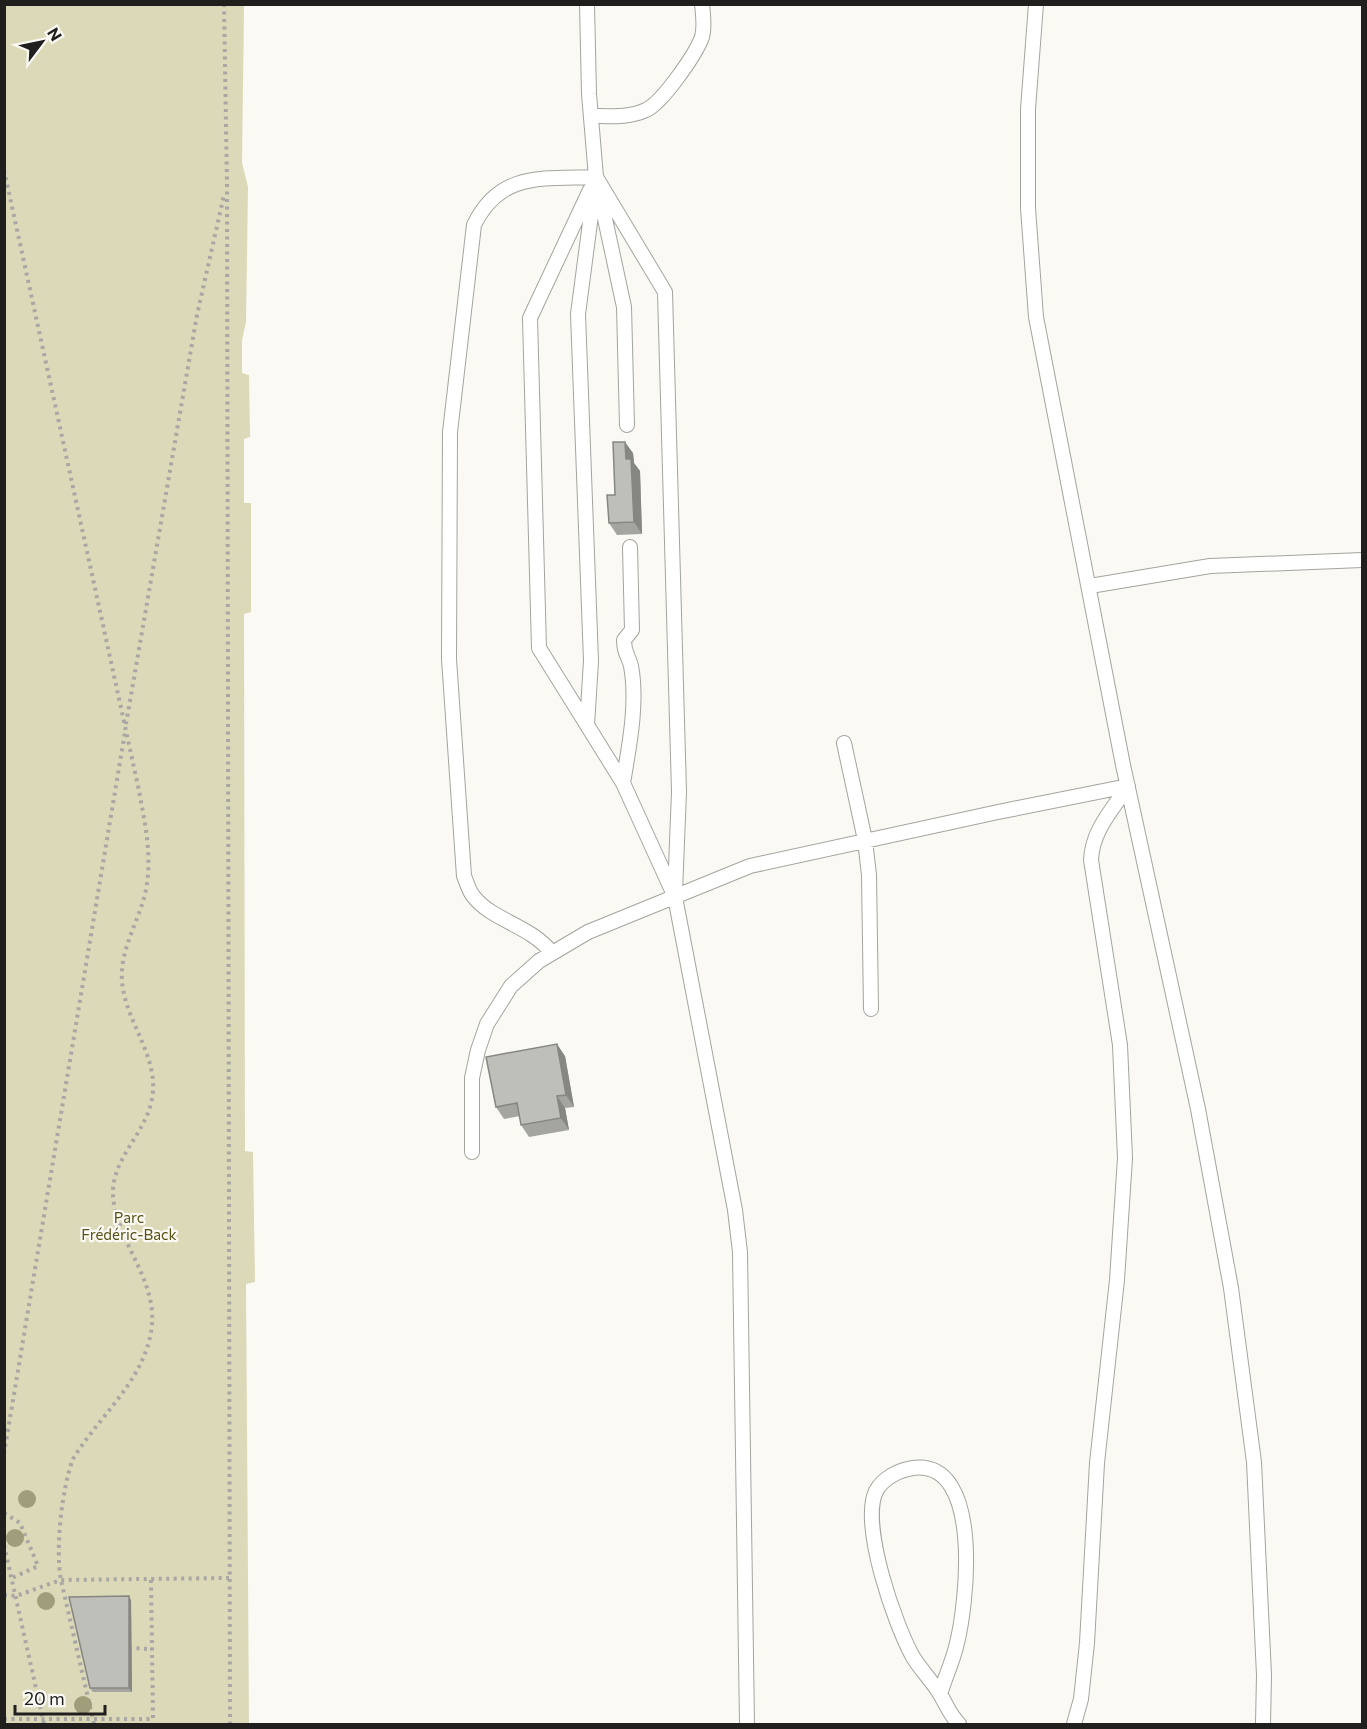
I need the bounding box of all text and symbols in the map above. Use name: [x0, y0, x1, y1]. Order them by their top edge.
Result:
north arrow: [12, 12, 72, 72]
text: N: [44, 24, 66, 44]
park label: Parc Frédéric-Back: [81, 1208, 177, 1243]
scale bar: [15, 1678, 105, 1716]
text: 20 m: [24, 1687, 65, 1709]

